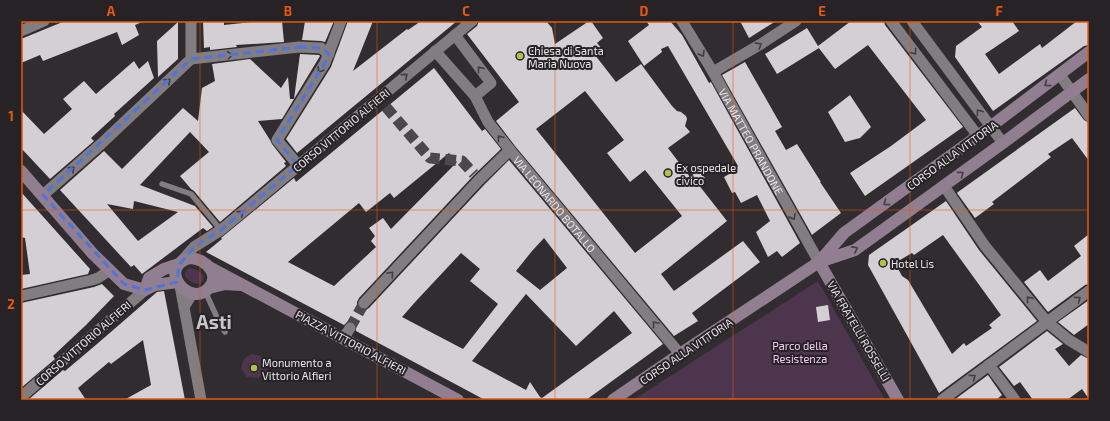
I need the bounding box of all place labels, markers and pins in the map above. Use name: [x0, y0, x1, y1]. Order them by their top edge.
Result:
place label: Chiesa di Santa Maria Nuova: [528, 44, 604, 70]
marker: Chiesa di Santa Maria Nuova: [515, 51, 525, 61]
place label: Ex ospedale civico: [676, 161, 736, 187]
marker: Ex ospedale civico: [663, 168, 673, 178]
place label: Hotel Lis: [891, 257, 935, 270]
marker: Hotel Lis: [878, 258, 888, 268]
place label: Monumento a Vittorio Alfieri: [262, 356, 331, 382]
marker: Monumento a Vittorio Alfieri: [249, 363, 259, 373]

